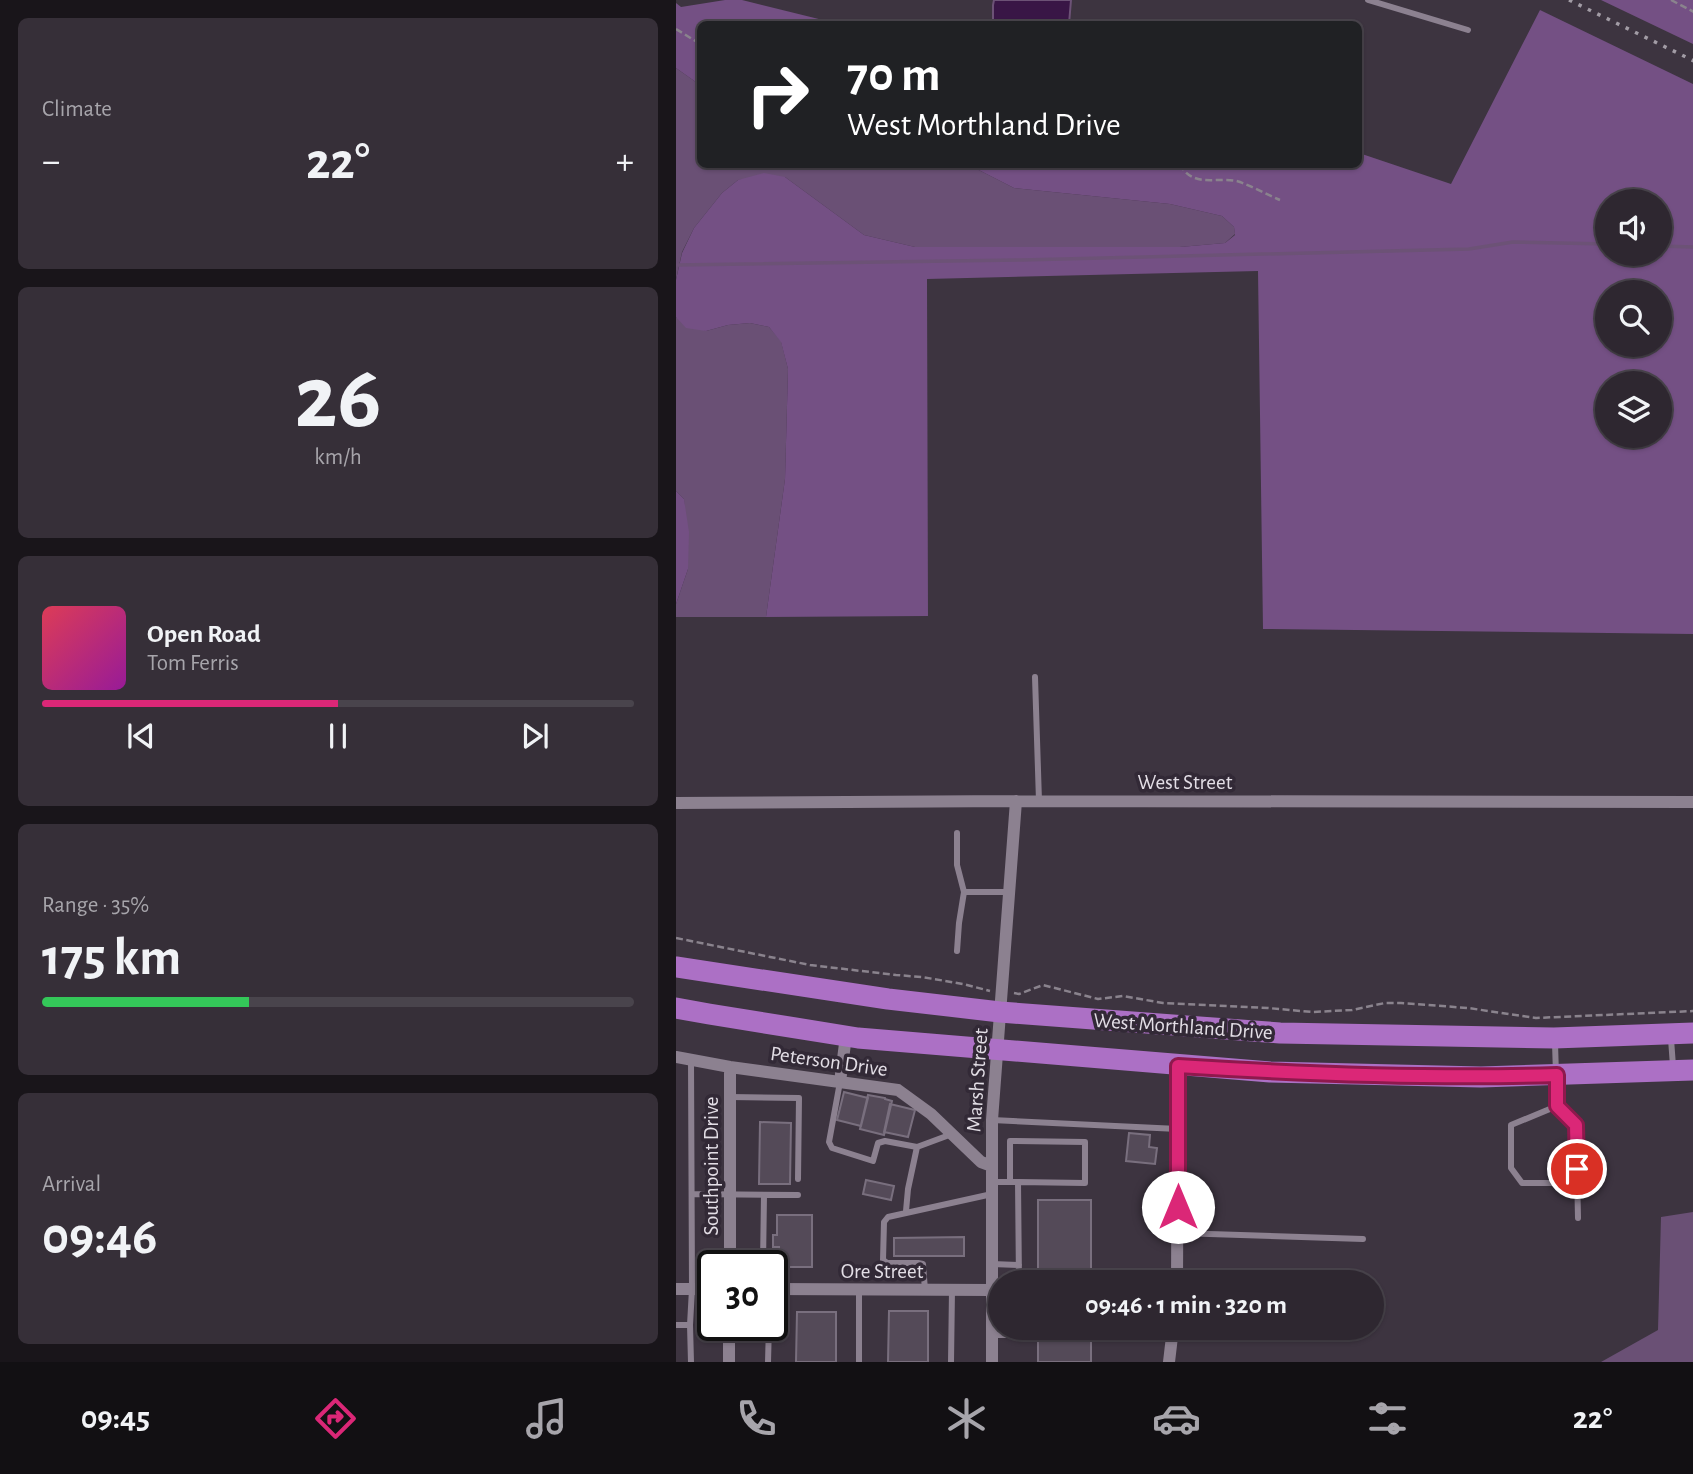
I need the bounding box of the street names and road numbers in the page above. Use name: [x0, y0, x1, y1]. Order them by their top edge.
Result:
street label: West Street: [1138, 772, 1233, 793]
street label: West Morthland Drive: [1093, 1010, 1273, 1043]
street label: Marsh Street: [963, 1027, 992, 1133]
street label: Peterson Drive: [769, 1043, 889, 1080]
street label: Southpoint Drive: [701, 1097, 722, 1235]
street label: Ore Street: [841, 1261, 924, 1282]

